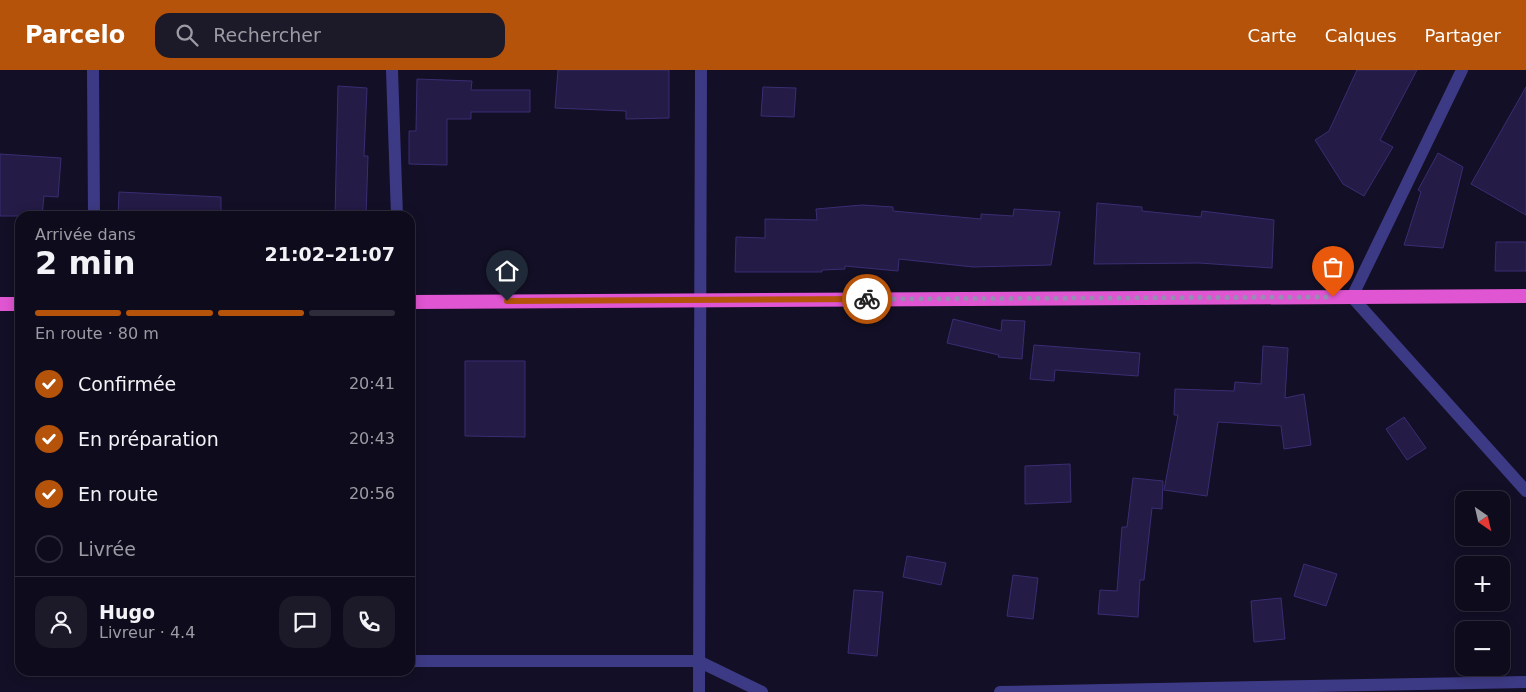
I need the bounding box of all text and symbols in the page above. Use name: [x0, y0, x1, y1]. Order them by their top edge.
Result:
search box: [155, 13, 505, 58]
text: Parcelo: [25, 21, 125, 49]
icon: search: [173, 21, 201, 49]
text: Rechercher: [213, 24, 321, 46]
text: Carte: [1248, 25, 1297, 46]
text: Calques: [1325, 25, 1397, 46]
text: Partager: [1425, 25, 1501, 46]
text: Arrivée dans: [35, 225, 136, 244]
text: 21:02–21:07: [265, 243, 395, 265]
text: 2 min: [35, 244, 136, 282]
pin: [1312, 246, 1354, 297]
pin: [486, 250, 528, 301]
icon: bag: [1319, 253, 1347, 281]
icon: home: [493, 257, 521, 285]
courier: [842, 274, 892, 324]
icon: bike: [853, 285, 881, 313]
text: En route · 80 m: [35, 324, 159, 343]
icon: check: [35, 370, 63, 398]
text: Confirmée: [78, 373, 176, 395]
text: 20:41: [349, 374, 395, 393]
icon: check: [35, 425, 63, 453]
text: En préparation: [78, 428, 219, 450]
text: 20:43: [349, 429, 395, 448]
icon: check: [35, 480, 63, 508]
text: En route: [78, 483, 158, 505]
text: 20:56: [349, 484, 395, 503]
north arrow: [1455, 491, 1510, 546]
map controls: [1455, 491, 1510, 676]
text: Livrée: [78, 538, 136, 560]
button: +: [1455, 556, 1510, 611]
button: person: [35, 596, 87, 648]
button: chat: [279, 596, 331, 648]
button: phone: [343, 596, 395, 648]
text: Hugo: [99, 601, 155, 623]
button: −: [1455, 621, 1510, 676]
text: Livreur · 4.4: [99, 623, 195, 642]

